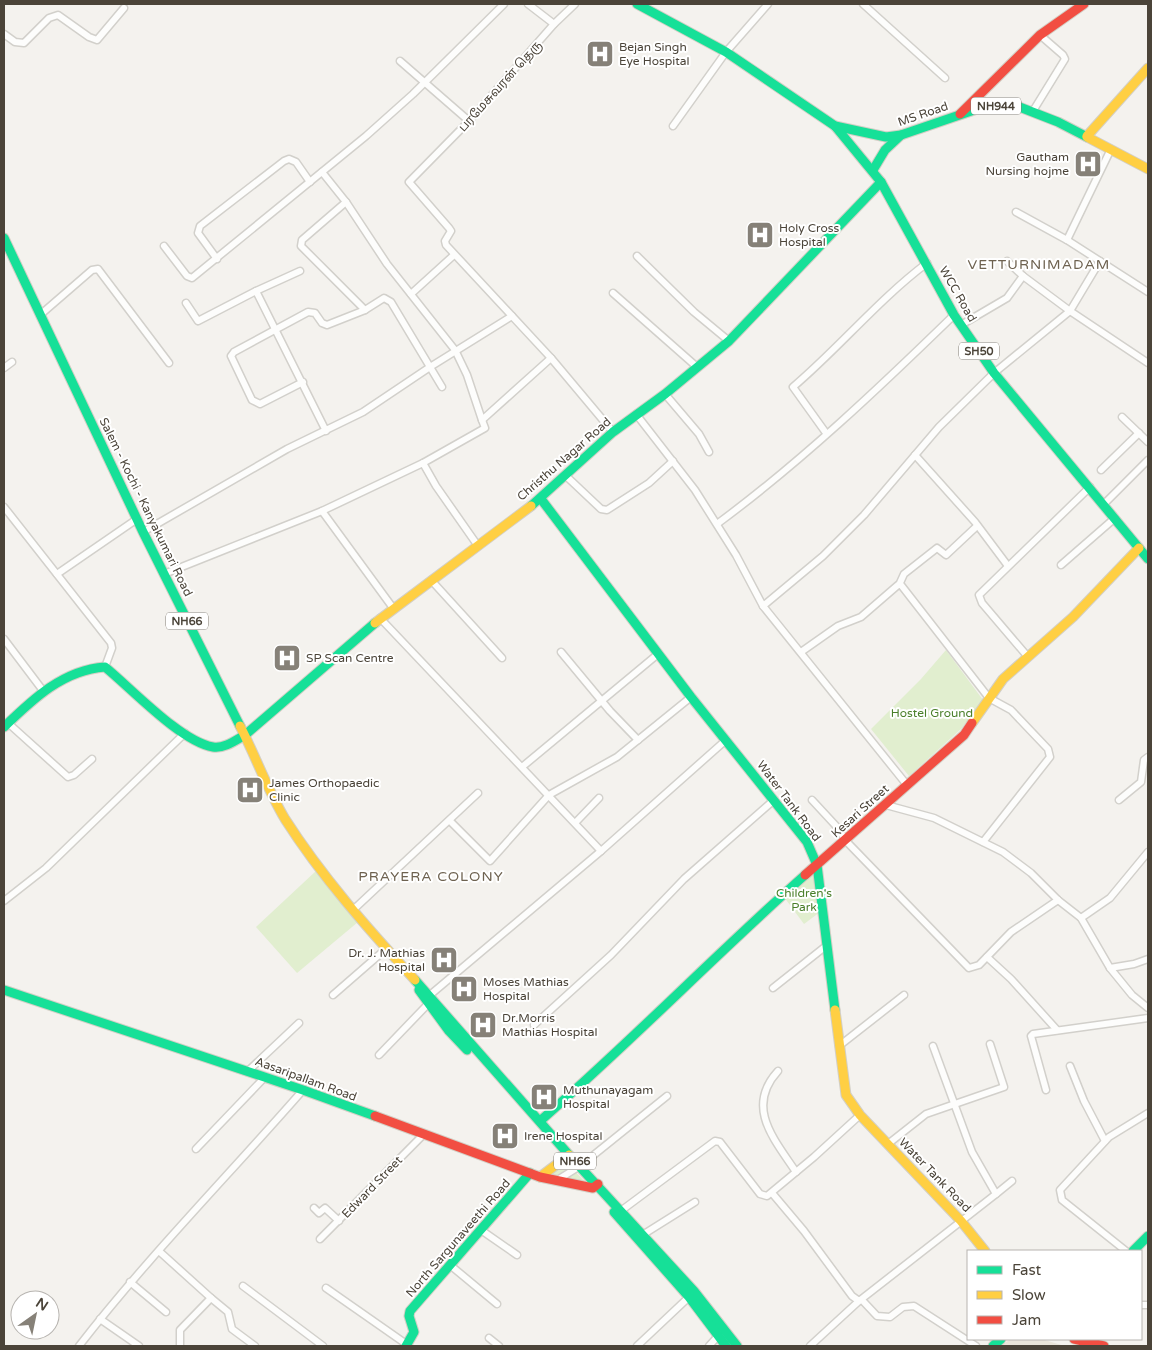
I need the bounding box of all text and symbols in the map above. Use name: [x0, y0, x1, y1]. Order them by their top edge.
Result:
street label: பரமேசுவரன் தெரு: [456, 37, 545, 135]
hospital icon: Bejan Singh Eye Hospital: [585, 39, 615, 69]
place label: Bejan Singh Eye Hospital: [619, 40, 690, 68]
road number: NH944: [971, 98, 1021, 114]
street label: MS Road: [896, 99, 950, 129]
hospital icon: Gautham Nursing hojme: [1073, 149, 1103, 179]
place label: Gautham Nursing hojme: [985, 150, 1069, 178]
hospital icon: Holy Cross Hospital: [745, 220, 775, 250]
place label: Holy Cross Hospital: [779, 221, 839, 249]
district label: VETTURNIMADAM: [968, 256, 1110, 273]
street label: WCC Road: [936, 264, 980, 324]
road number: SH50: [959, 342, 999, 360]
street label: Christhu Nagar Road: [514, 414, 614, 504]
street label: Salem - Kochi - Kanyakumari Road: [97, 415, 195, 599]
road number: NH66: [166, 612, 208, 630]
hospital icon: SP Scan Centre: [272, 643, 302, 673]
place label: SP Scan Centre: [306, 651, 394, 665]
park label: Hostel Ground: [891, 706, 973, 720]
street label: Water Tank Road: [754, 758, 824, 844]
hospital icon: James Orthopaedic Clinic: [235, 775, 265, 805]
place label: James Orthopaedic Clinic: [269, 776, 380, 804]
street label: Kesari Street: [828, 781, 892, 840]
district label: PRAYERA COLONY: [358, 868, 504, 885]
park label: Children's Park: [776, 886, 832, 914]
hospital icon: Dr. J. Mathias Hospital: [429, 945, 459, 975]
place label: Dr. J. Mathias Hospital: [348, 946, 425, 974]
hospital icon: Moses Mathias Hospital: [449, 974, 479, 1004]
place label: Moses Mathias Hospital: [483, 975, 569, 1003]
hospital icon: Dr.Morris Mathias Hospital: [468, 1010, 498, 1040]
place label: Dr.Morris Mathias Hospital: [502, 1011, 598, 1039]
street label: Aasaripallam Road: [253, 1054, 359, 1104]
hospital icon: Muthunayagam Hospital: [529, 1082, 559, 1112]
place label: Muthunayagam Hospital: [563, 1083, 653, 1111]
hospital icon: Irene Hospital: [490, 1121, 520, 1151]
place label: Irene Hospital: [524, 1129, 603, 1143]
street label: Water Tank Road: [896, 1135, 974, 1215]
road number: NH66: [554, 1152, 596, 1170]
street label: Edward Street: [339, 1153, 405, 1221]
street label: North Sargunaveethi Road: [403, 1176, 513, 1300]
legend: [967, 1250, 1142, 1340]
text: Fast: [1012, 1261, 1042, 1279]
text: Slow: [1012, 1286, 1046, 1304]
north arrow: [10, 1290, 60, 1340]
text: N: [32, 1294, 51, 1315]
text: Jam: [1012, 1311, 1041, 1329]

